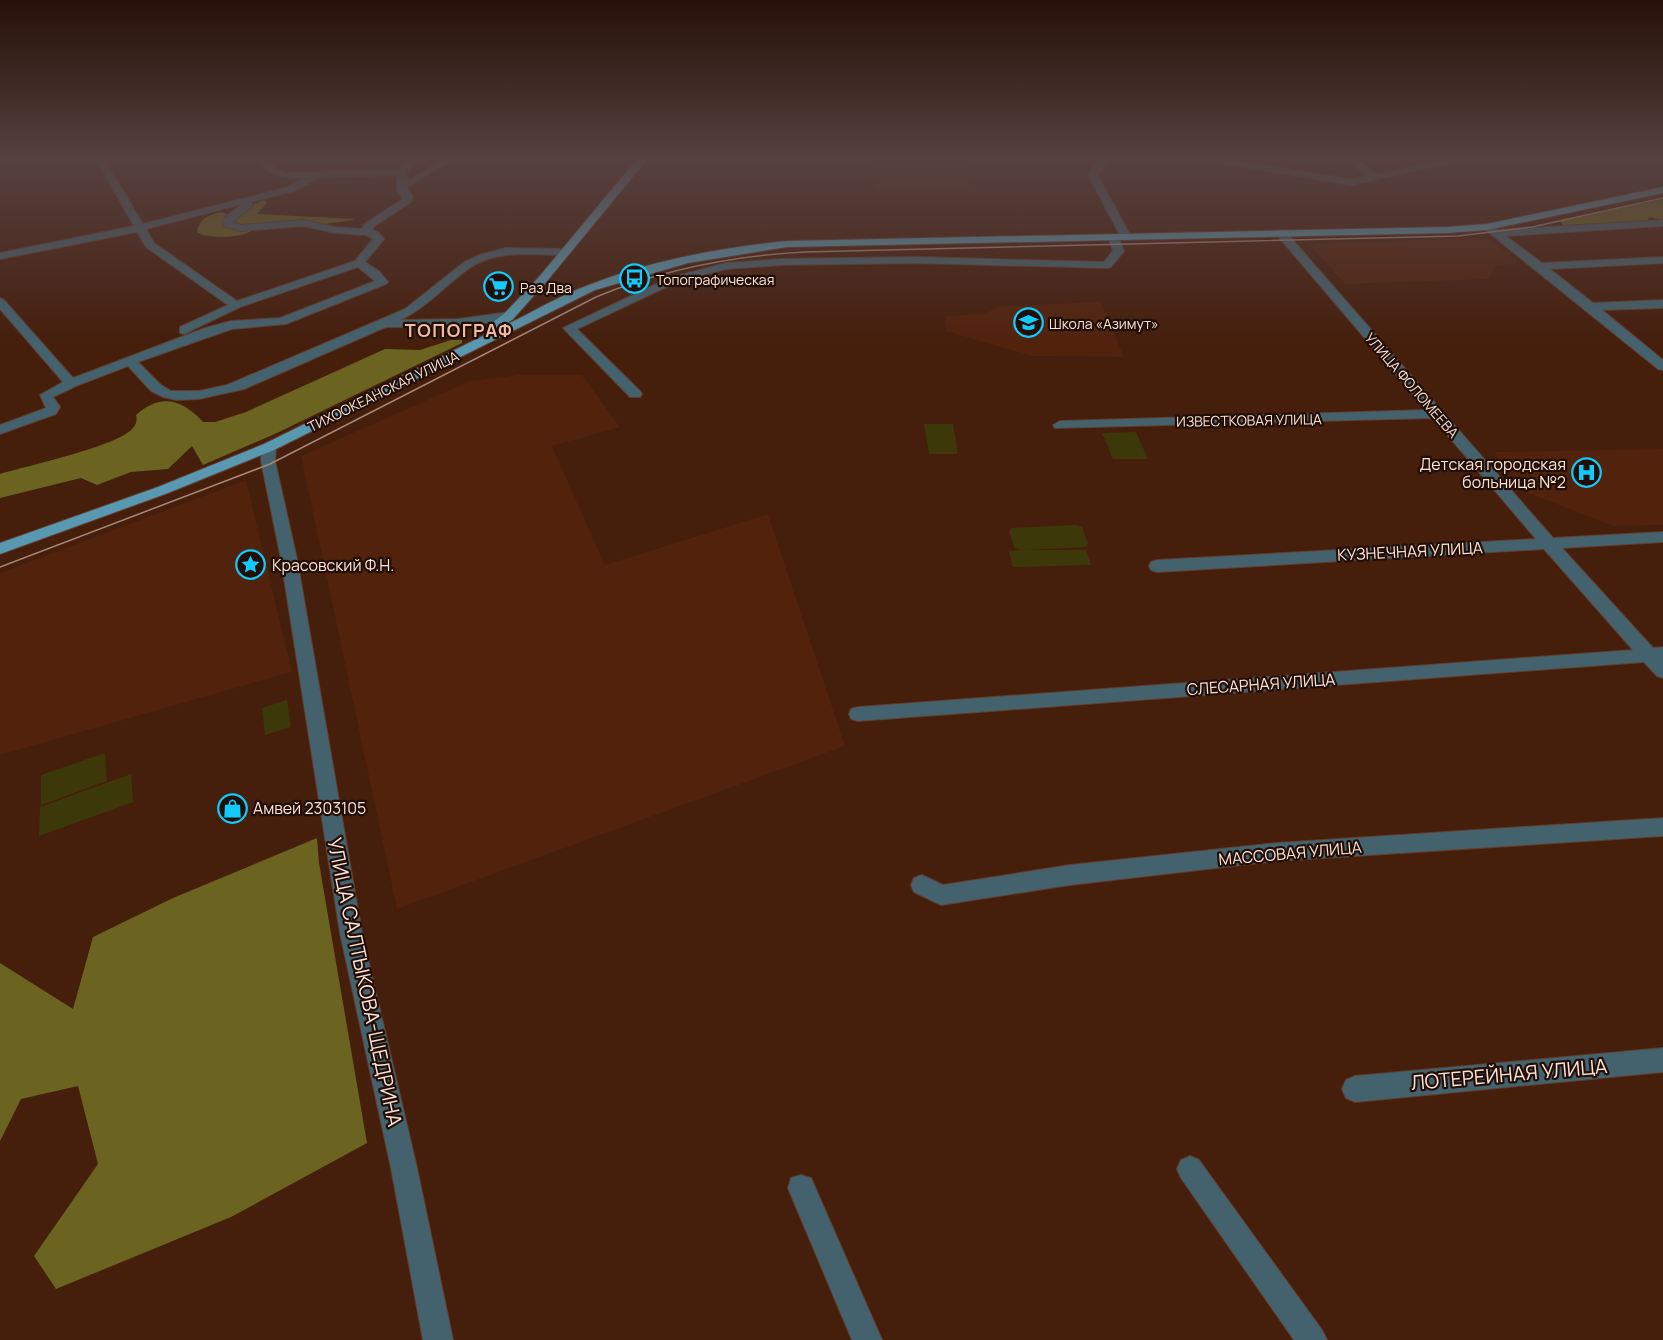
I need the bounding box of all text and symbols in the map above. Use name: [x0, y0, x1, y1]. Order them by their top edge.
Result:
bus stop icon: Топографическая: [619, 263, 651, 295]
place label: Топографическая: [656, 270, 774, 289]
supermarket icon: Раз Два: [483, 271, 515, 303]
place label: Раз Два: [520, 278, 572, 297]
school or university icon: Школа «Азимут»: [1012, 307, 1044, 339]
place label: Школа «Азимут»: [1049, 314, 1159, 333]
district label: ТОПОГРАФ: [405, 318, 513, 342]
street label: УЛИЦА ФОЛОМЕЕВА: [1361, 328, 1463, 442]
street label: ТИХООКЕАНСКАЯ УЛИЦА: [304, 346, 462, 436]
street label: ИЗВЕСТКОВАЯ УЛИЦА: [1176, 409, 1322, 431]
place label: Детская городская больница №2: [1420, 453, 1566, 493]
hospital icon: Детская городская больница №2: [1571, 457, 1603, 489]
street label: КУЗНЕЧНАЯ УЛИЦА: [1337, 536, 1483, 566]
place icon: Красовский Ф.Н.: [235, 549, 267, 581]
place label: Красовский Ф.Н.: [272, 554, 394, 576]
street label: СЛЕСАРНАЯ УЛИЦА: [1186, 668, 1336, 700]
shop icon: Амвей 2303105: [216, 792, 248, 824]
place label: Амвей 2303105: [253, 797, 366, 819]
street label: УЛИЦА САЛТЫКОВА-ЩЕДРИНА: [321, 835, 409, 1129]
street label: МАССОВАЯ УЛИЦА: [1218, 836, 1362, 870]
street label: ЛОТЕРЕЙНАЯ УЛИЦА: [1410, 1052, 1609, 1096]

